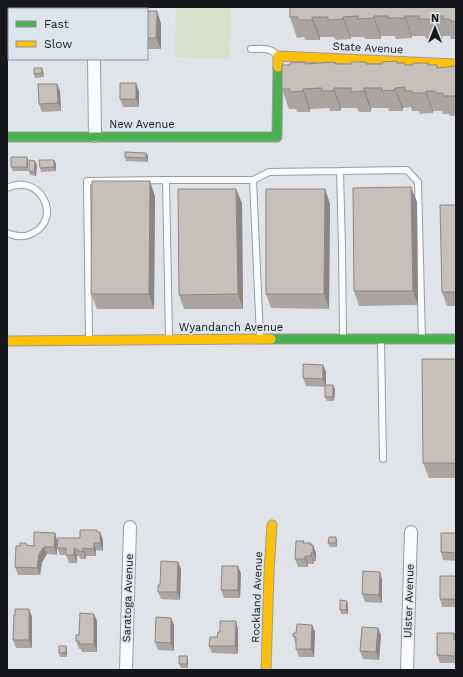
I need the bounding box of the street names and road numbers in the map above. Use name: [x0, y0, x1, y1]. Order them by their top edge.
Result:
street label: State Avenue: [332, 40, 404, 56]
street label: New Avenue: [109, 118, 175, 131]
street label: Wyandanch Avenue: [179, 321, 283, 334]
street label: Rockland Avenue: [249, 551, 265, 643]
street label: Saratoga Avenue: [120, 553, 136, 643]
street label: Ulster Avenue: [401, 564, 417, 638]

